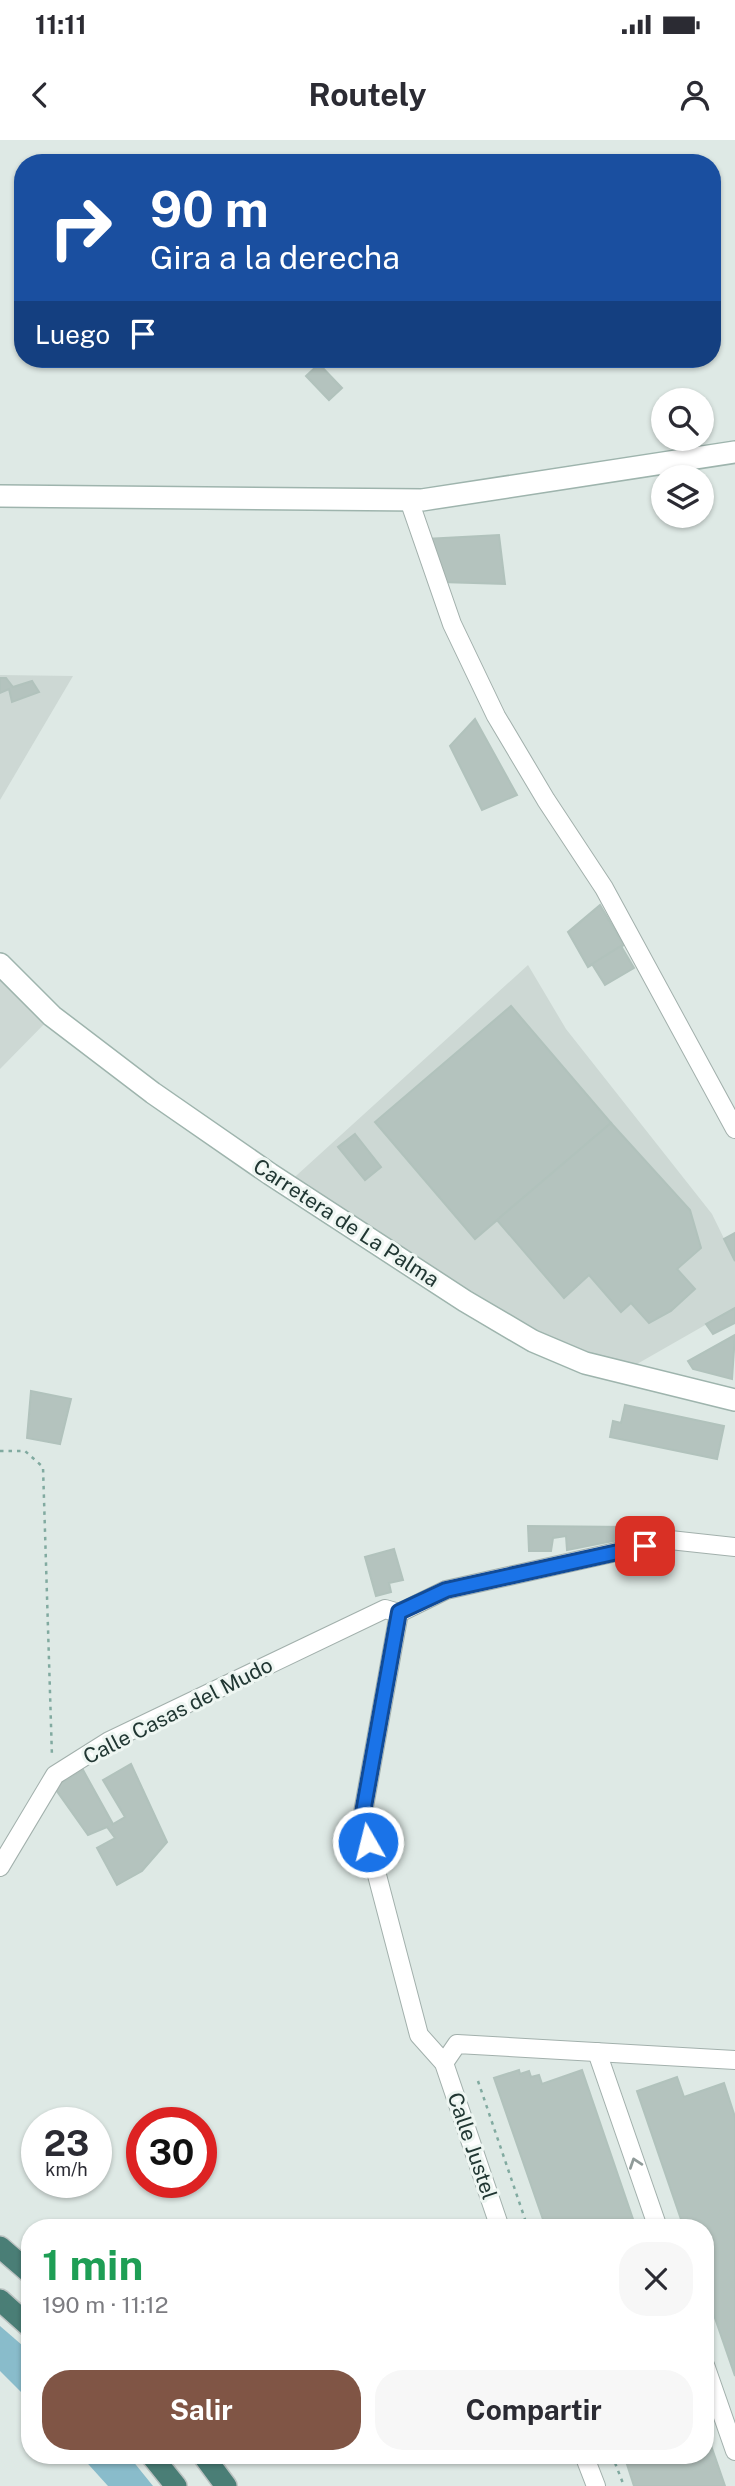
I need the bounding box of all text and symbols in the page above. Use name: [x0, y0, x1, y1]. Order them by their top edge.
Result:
text: 11:11: [35, 9, 87, 40]
icon: back: [21, 76, 59, 114]
text: Routely: [309, 76, 427, 113]
icon: person: [676, 76, 714, 114]
text: 90 m: [150, 180, 269, 238]
icon: right: [35, 182, 126, 273]
text: Gira a la derecha: [150, 239, 400, 276]
icon: arrive: [124, 315, 162, 353]
text: Luego: [35, 319, 110, 350]
map controls: [651, 388, 714, 528]
button: search: [651, 388, 714, 451]
button: layers: [651, 465, 714, 528]
street label: Carretera de La Palma: [249, 1153, 444, 1292]
pin: [615, 1516, 675, 1576]
icon: arrive: [626, 1527, 664, 1565]
street label: Calle Casas del Mudo: [79, 1652, 277, 1769]
position arrow: [331, 1805, 405, 1879]
street label: Calle Justel: [442, 2089, 502, 2203]
speed limit sign: 30: [126, 2107, 217, 2198]
text: 23: [44, 2123, 89, 2164]
one-way arrow: [629, 2158, 643, 2170]
text: km/h: [45, 2159, 88, 2180]
text: 1 min: [42, 2240, 143, 2289]
button: close: [619, 2242, 693, 2316]
text: 190 m · 11:12: [42, 2291, 168, 2318]
button: Salir: [42, 2370, 361, 2450]
button: Compartir: [375, 2370, 693, 2450]

